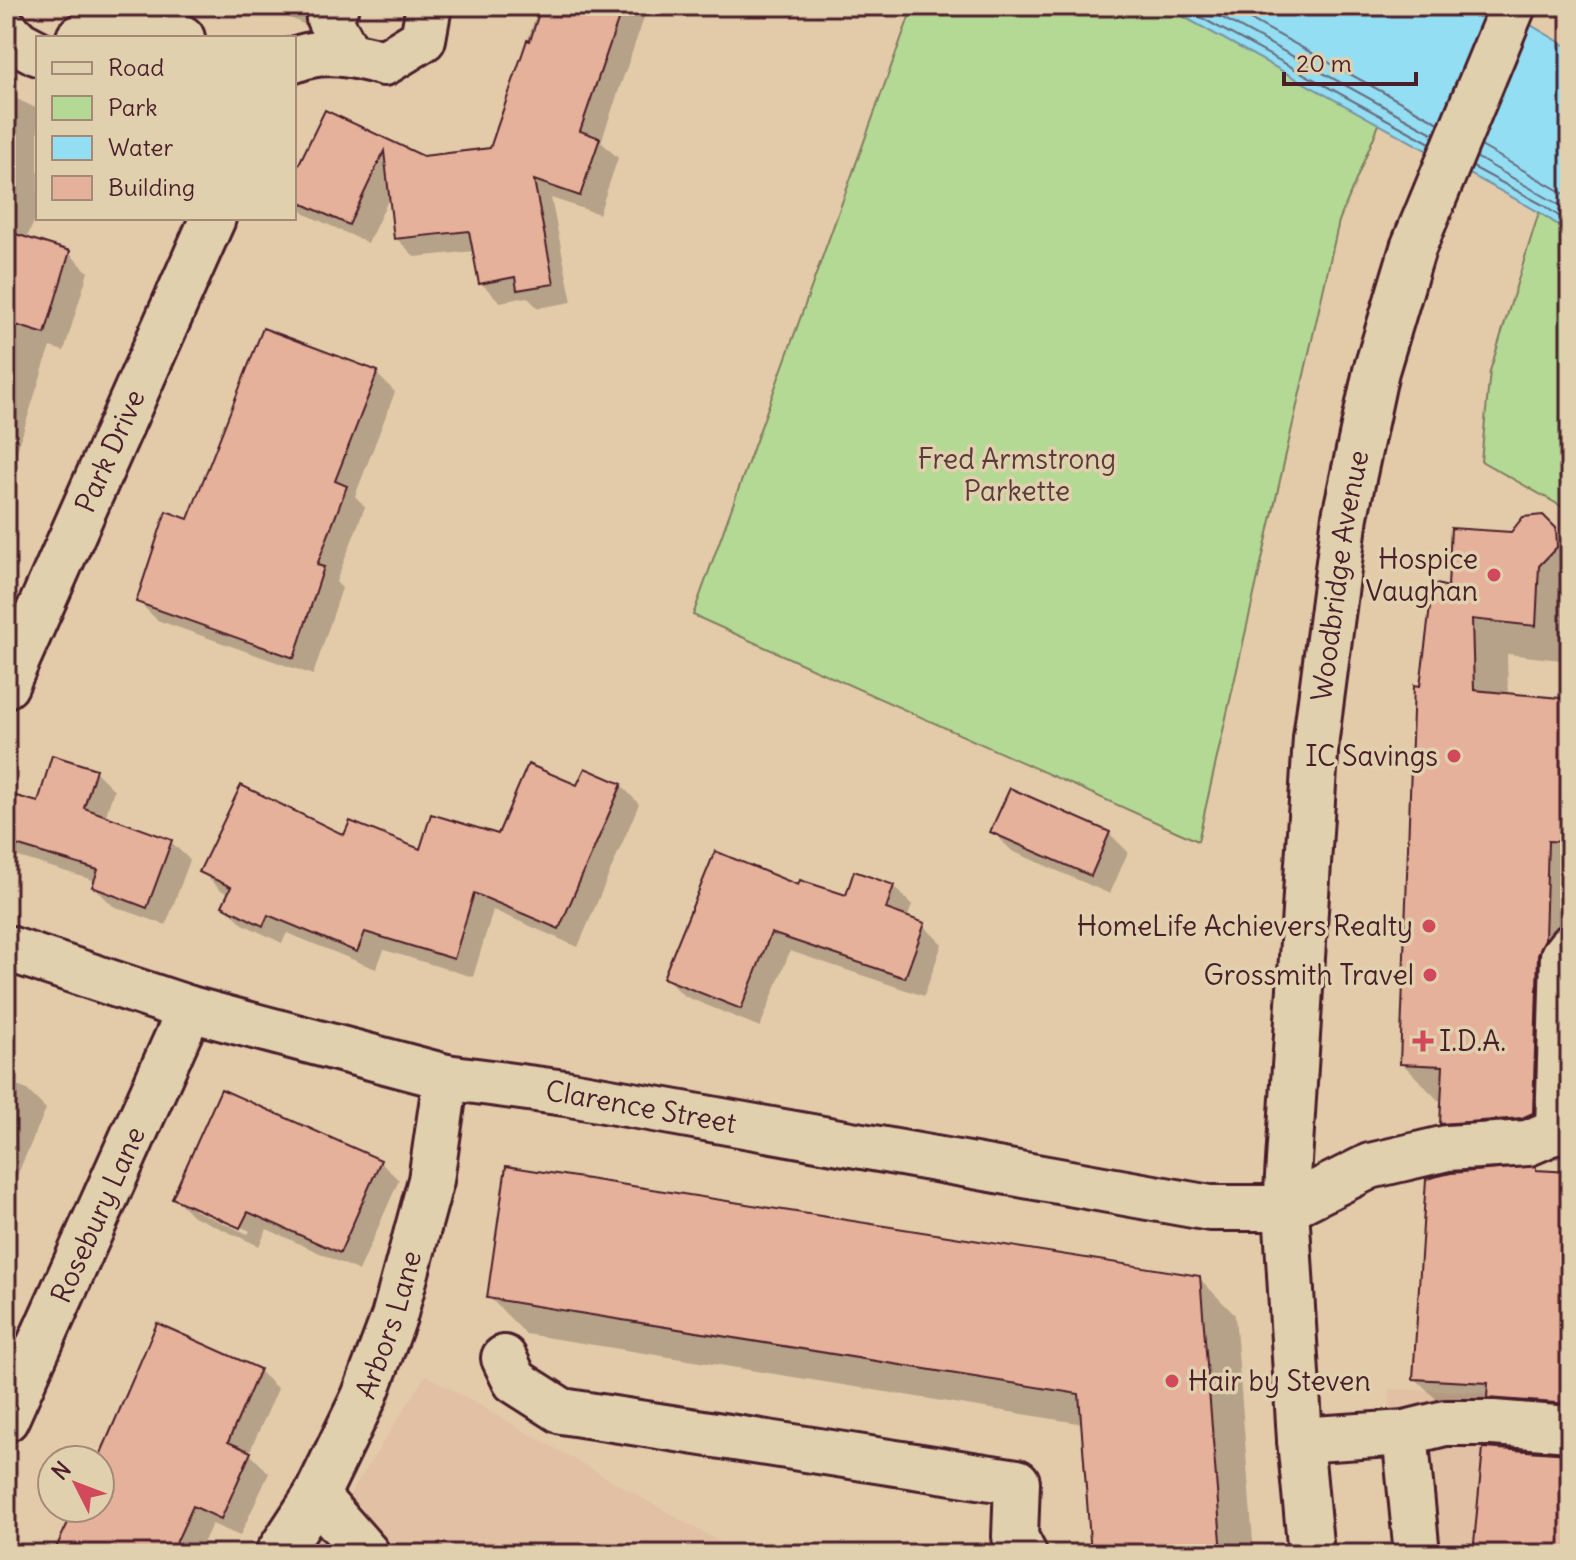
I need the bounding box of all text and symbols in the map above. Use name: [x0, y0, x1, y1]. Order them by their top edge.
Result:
legend: [36, 36, 296, 220]
scale bar: [1284, 36, 1416, 86]
text: 20 m: [1296, 48, 1352, 78]
text: Road: [108, 52, 164, 82]
text: Park: [108, 92, 158, 122]
text: Water: [108, 132, 173, 162]
text: Building: [108, 172, 195, 202]
street label: Park Drive: [67, 384, 153, 518]
park label: Fred Armstrong Parkette: [918, 441, 1116, 509]
street label: Woodbridge Avenue: [1303, 447, 1377, 703]
place label: Hospice Vaughan: [1366, 541, 1478, 609]
marker: Hospice Vaughan: [1485, 566, 1503, 584]
place label: IC Savings: [1305, 738, 1438, 774]
marker: IC Savings: [1445, 747, 1463, 765]
place label: HomeLife Achievers Realty: [1077, 908, 1413, 944]
marker: HomeLife Achievers Realty: [1420, 917, 1438, 935]
place label: Grossmith Travel: [1204, 957, 1414, 993]
marker: Grossmith Travel: [1421, 966, 1439, 984]
place label: I.D.A.: [1439, 1023, 1506, 1059]
marker: I.D.A.: [1414, 1032, 1432, 1050]
street label: Clarence Street: [544, 1073, 739, 1141]
street label: Rosebury Lane: [43, 1121, 153, 1308]
street label: Arbors Lane: [347, 1247, 429, 1404]
place label: Hair by Steven: [1188, 1363, 1371, 1399]
marker: Hair by Steven: [1163, 1372, 1181, 1390]
north arrow: [36, 1444, 116, 1524]
text: N: [46, 1456, 77, 1486]

